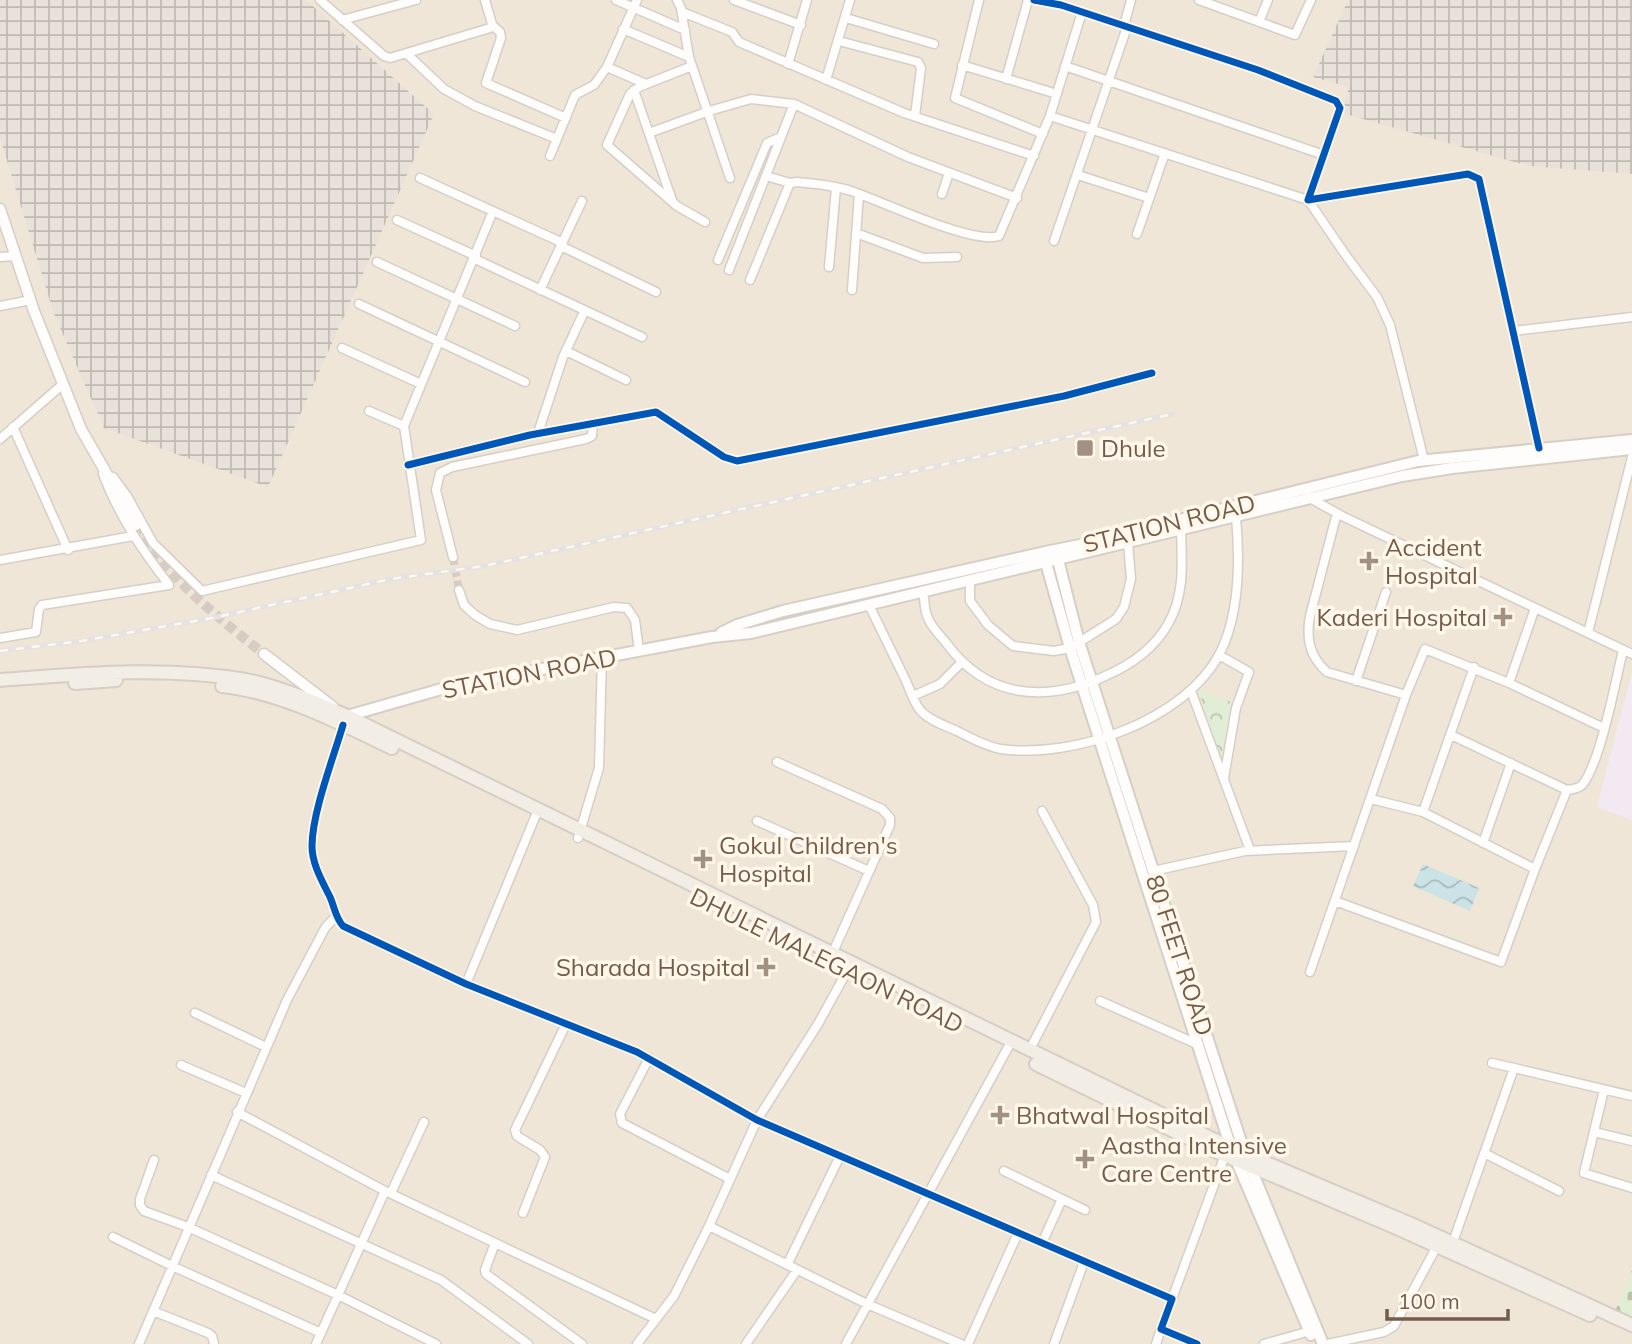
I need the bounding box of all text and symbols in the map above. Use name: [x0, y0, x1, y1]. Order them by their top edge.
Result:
place label: Dhule: [1101, 433, 1166, 463]
marker: Dhule: [1075, 438, 1095, 458]
street label: STATION ROAD: [1080, 487, 1258, 559]
place label: Accident Hospital: [1385, 532, 1482, 590]
marker: Accident Hospital: [1359, 551, 1379, 571]
place label: Kaderi Hospital: [1317, 602, 1487, 632]
marker: Kaderi Hospital: [1493, 607, 1513, 627]
street label: STATION ROAD: [439, 641, 619, 705]
place label: Gokul Children's Hospital: [719, 830, 898, 888]
marker: Gokul Children's Hospital: [693, 849, 713, 869]
street label: 80 FEET ROAD: [1140, 871, 1220, 1039]
street label: DHULE MALEGAON ROAD: [685, 881, 969, 1039]
place label: Sharada Hospital: [556, 952, 750, 982]
marker: Sharada Hospital: [756, 957, 776, 977]
place label: Bhatwal Hospital: [1016, 1100, 1209, 1130]
marker: Bhatwal Hospital: [990, 1105, 1010, 1125]
place label: Aastha Intensive Care Centre: [1101, 1130, 1287, 1188]
marker: Aastha Intensive Care Centre: [1075, 1149, 1095, 1169]
scale bar: [1387, 1278, 1508, 1322]
text: 100 m: [1398, 1288, 1460, 1314]

